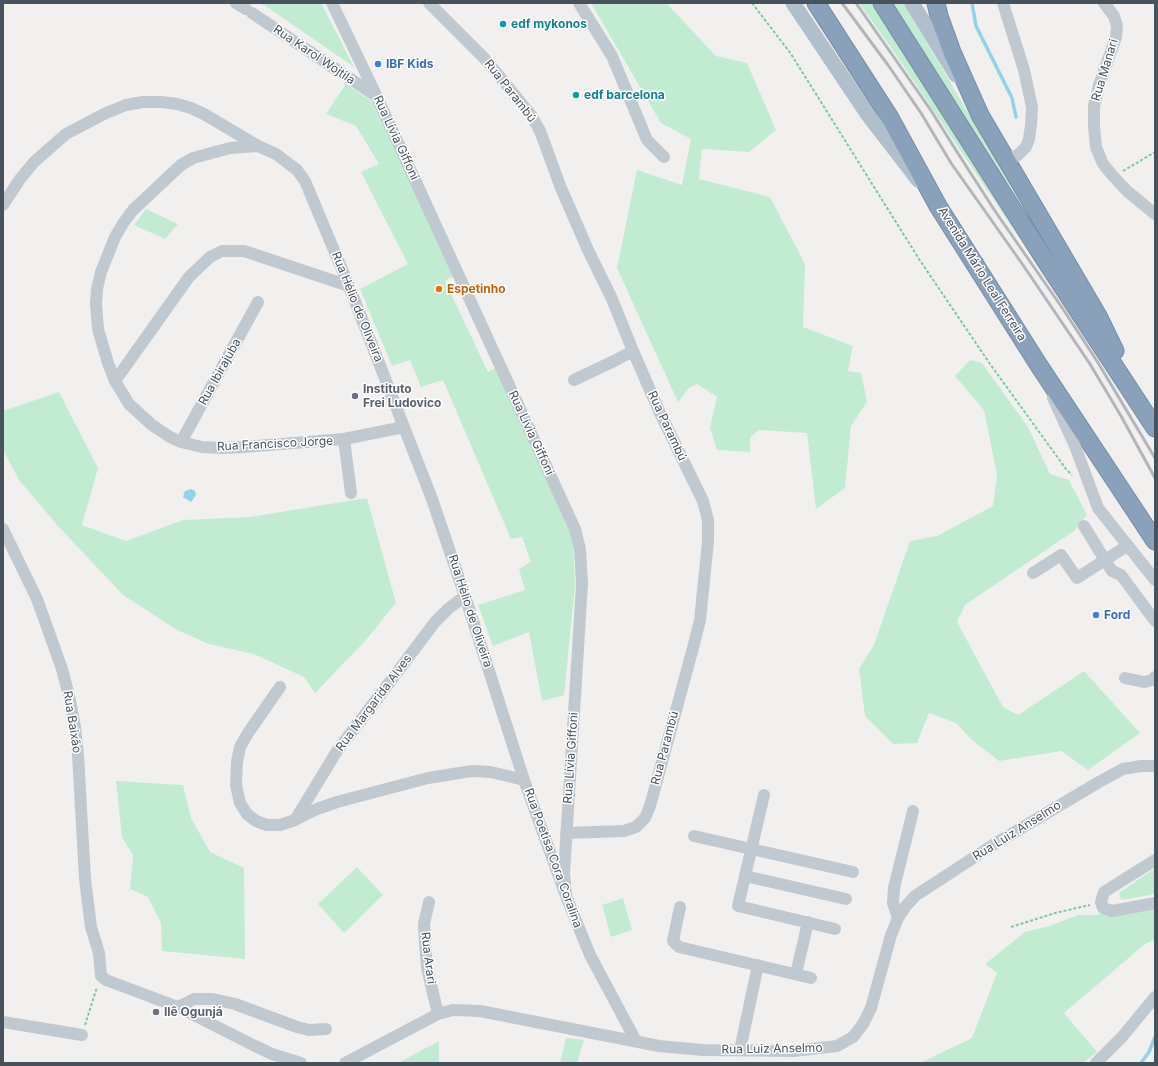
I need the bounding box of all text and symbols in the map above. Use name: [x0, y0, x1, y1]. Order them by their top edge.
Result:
place label: edf mykonos: [511, 17, 587, 31]
marker: edf mykonos: [498, 19, 508, 29]
street label: Rua Karol Wojtila: [270, 22, 358, 88]
street label: Rua Manari: [1089, 37, 1121, 103]
place label: IBF Kids: [386, 57, 433, 71]
street label: Rua Parambú: [481, 57, 539, 125]
marker: IBF Kids: [373, 59, 383, 69]
place label: edf barcelona: [584, 88, 665, 102]
marker: edf barcelona: [571, 90, 581, 100]
street label: Rua Lívia Giffoni: [370, 93, 422, 183]
street label: Avenida Mário Leal Ferreira: [935, 205, 1029, 343]
street label: Rua Hélio de Oliveira: [328, 250, 386, 364]
place label: Espetinho: [447, 282, 506, 296]
marker: Espetinho: [434, 284, 444, 294]
street label: Rua Ibirajuba: [196, 336, 244, 408]
place label: Instituto Frei Ludovico: [363, 382, 441, 410]
street label: Rua Lívia Giffoni: [505, 388, 557, 478]
street label: Rua Parambú: [645, 389, 689, 463]
marker: Instituto Frei Ludovico: [350, 391, 360, 401]
street label: Rua Francisco Jorge: [217, 434, 333, 454]
street label: Rua Hélio de Oliveira: [445, 553, 495, 669]
place label: Ford: [1104, 608, 1130, 622]
marker: Ford: [1091, 610, 1101, 620]
street label: Rua Margarida Alves: [333, 652, 415, 754]
street label: Rua Baixão: [60, 690, 84, 754]
street label: Rua Parambú: [648, 710, 682, 786]
street label: Rua Lívia Giffoni: [561, 712, 581, 804]
street label: Rua Poetisa Cora Coralina: [521, 786, 585, 930]
street label: Rua Luiz Anselmo: [970, 798, 1064, 864]
street label: Rua Arari: [418, 931, 438, 985]
place label: Ilê Ogunjá: [164, 1005, 223, 1019]
marker: Ilê Ogunjá: [151, 1007, 161, 1017]
street label: Rua Luiz Anselmo: [721, 1041, 823, 1057]

